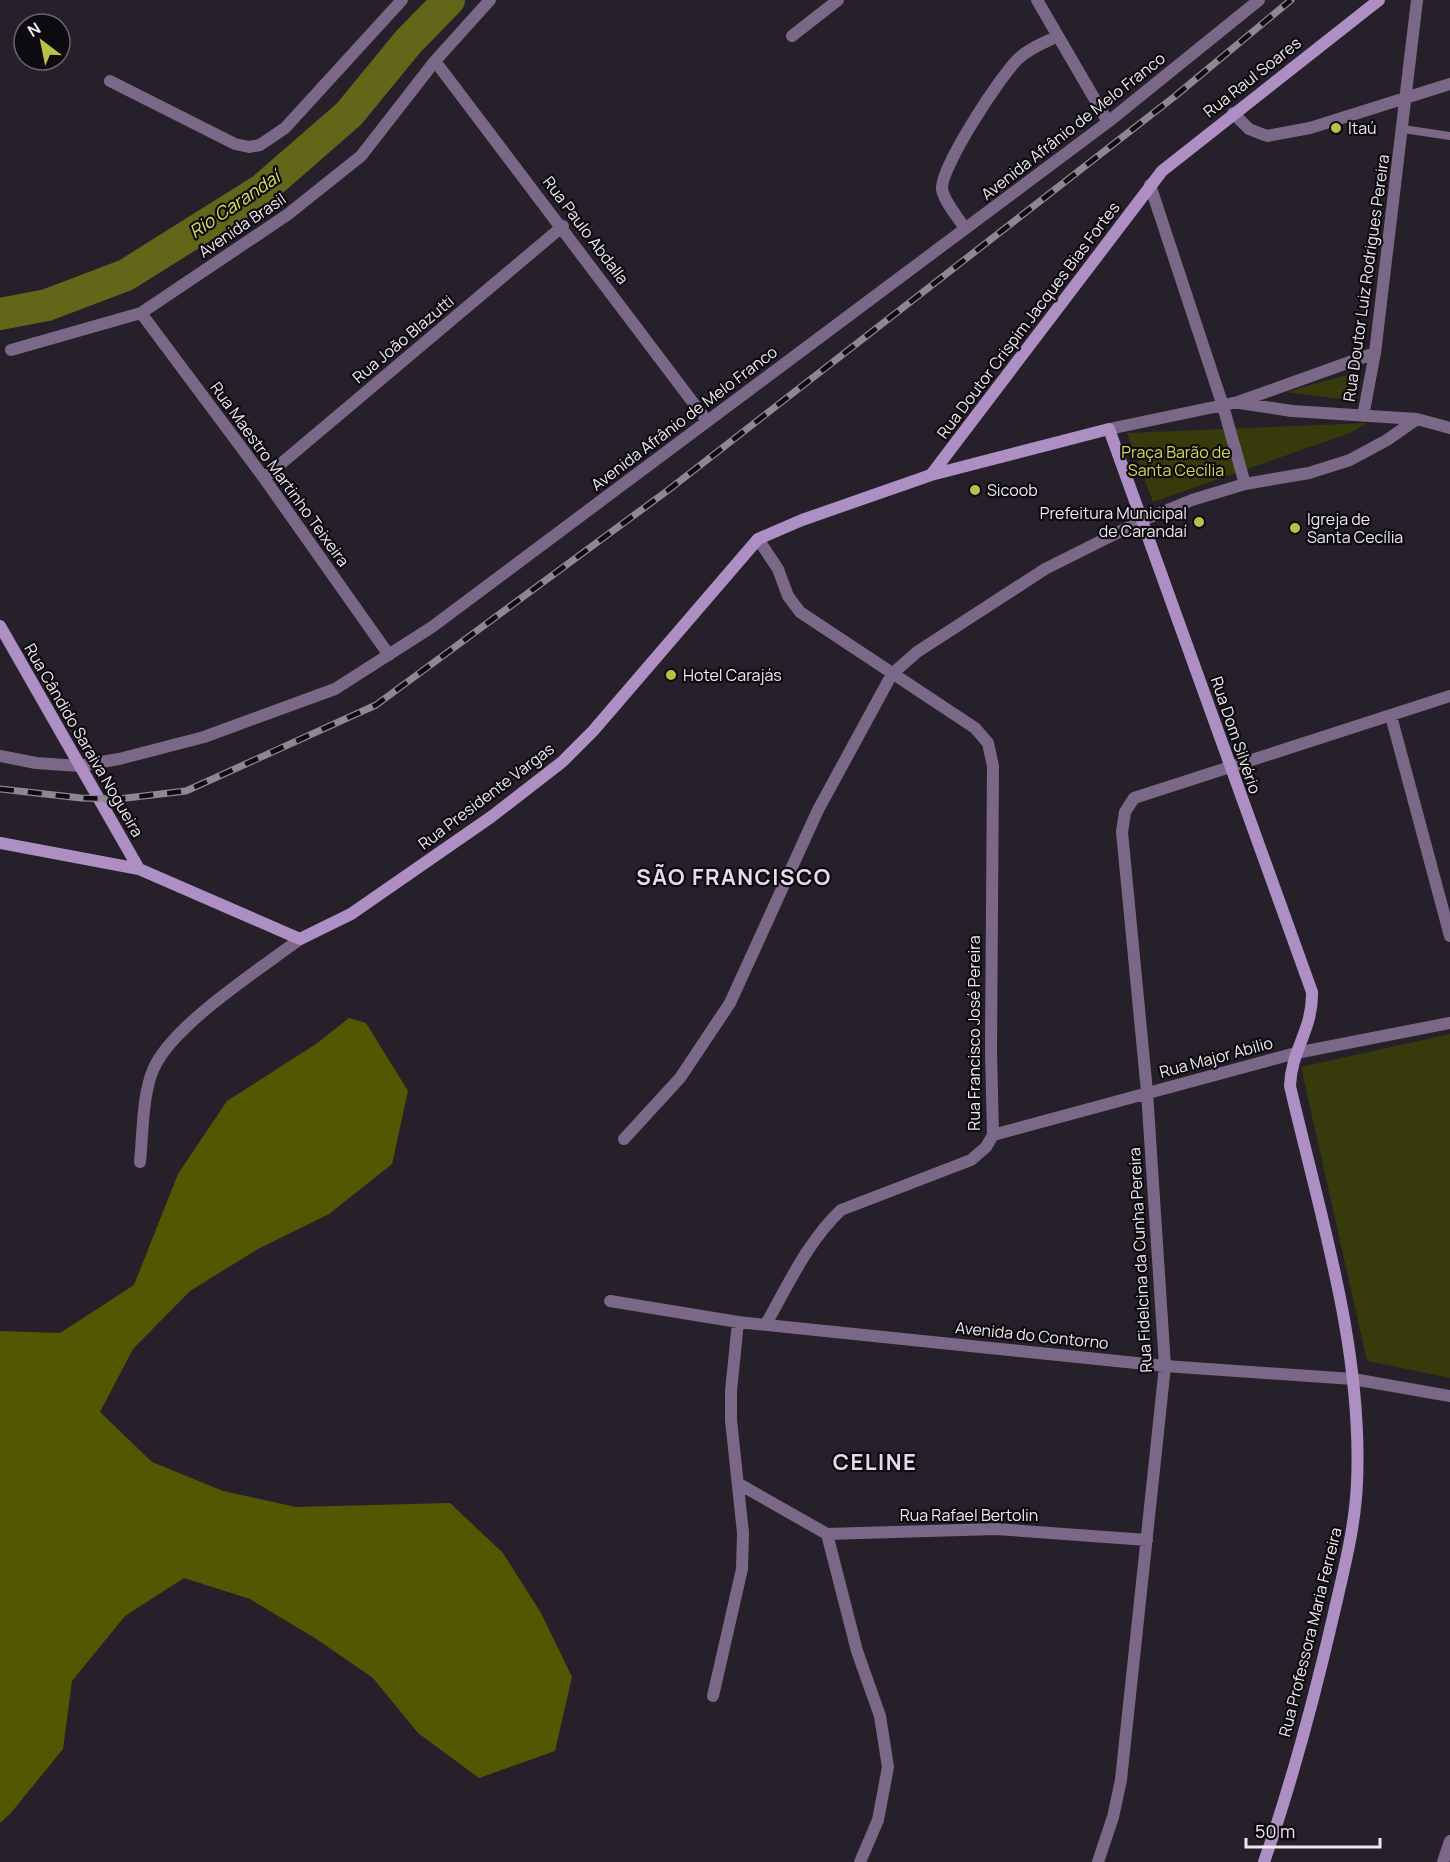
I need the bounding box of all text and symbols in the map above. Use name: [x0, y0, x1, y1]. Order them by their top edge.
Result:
north arrow: [12, 12, 72, 72]
text: N: [23, 17, 45, 42]
street label: Rua Raul Soares: [1198, 32, 1306, 122]
street label: Avenida Afrânio de Melo Franco: [976, 47, 1170, 205]
place label: Itaú: [1348, 117, 1377, 139]
marker: Itaú: [1329, 121, 1343, 135]
street label: Rua Doutor Luiz Rodrigues Pereira: [1338, 153, 1394, 403]
water label: Rio Carandaí: [184, 163, 287, 243]
street label: Rua Paulo Abdalla: [538, 171, 634, 289]
street label: Avenida Brasil: [194, 188, 290, 262]
street label: Rua Doutor Crispim Jacques Bias Fortes: [932, 197, 1124, 443]
street label: Rua João Blazutti: [348, 290, 458, 388]
street label: Avenida Afrânio de Melo Franco: [586, 341, 782, 495]
street label: Rua Maestro Martinho Teixeira: [205, 377, 355, 571]
park label: Praça Barão de Santa Cecília: [1121, 441, 1231, 481]
place label: Sicoob: [987, 479, 1038, 501]
marker: Sicoob: [968, 483, 982, 497]
place label: Prefeitura Municipal de Carandaí: [1040, 502, 1187, 542]
place label: Igreja de Santa Cecília: [1307, 508, 1403, 548]
marker: Prefeitura Municipal de Carandaí: [1192, 515, 1206, 529]
marker: Igreja de Santa Cecília: [1288, 521, 1302, 535]
street label: Rua Cândido Saraiva Nogueira: [19, 639, 149, 841]
place label: Hotel Carajás: [683, 664, 782, 686]
marker: Hotel Carajás: [664, 668, 678, 682]
street label: Rua Dom Silvério: [1206, 674, 1266, 796]
street label: Rua Presidente Vargas: [413, 737, 559, 855]
district label: SÃO FRANCISCO: [636, 862, 832, 892]
street label: Rua Francisco José Pereira: [963, 935, 985, 1131]
street label: Rua Major Abilio: [1157, 1031, 1275, 1083]
street label: Rua Fidelcina da Cunha Pereira: [1123, 1147, 1157, 1373]
street label: Avenida do Contorno: [954, 1316, 1110, 1354]
district label: CELINE: [833, 1447, 917, 1477]
street label: Rua Rafael Bertolin: [900, 1504, 1038, 1526]
street label: Rua Professora Maria Ferreira: [1273, 1525, 1347, 1739]
scale bar: [1246, 1811, 1380, 1849]
text: 50 m: [1255, 1819, 1295, 1843]

